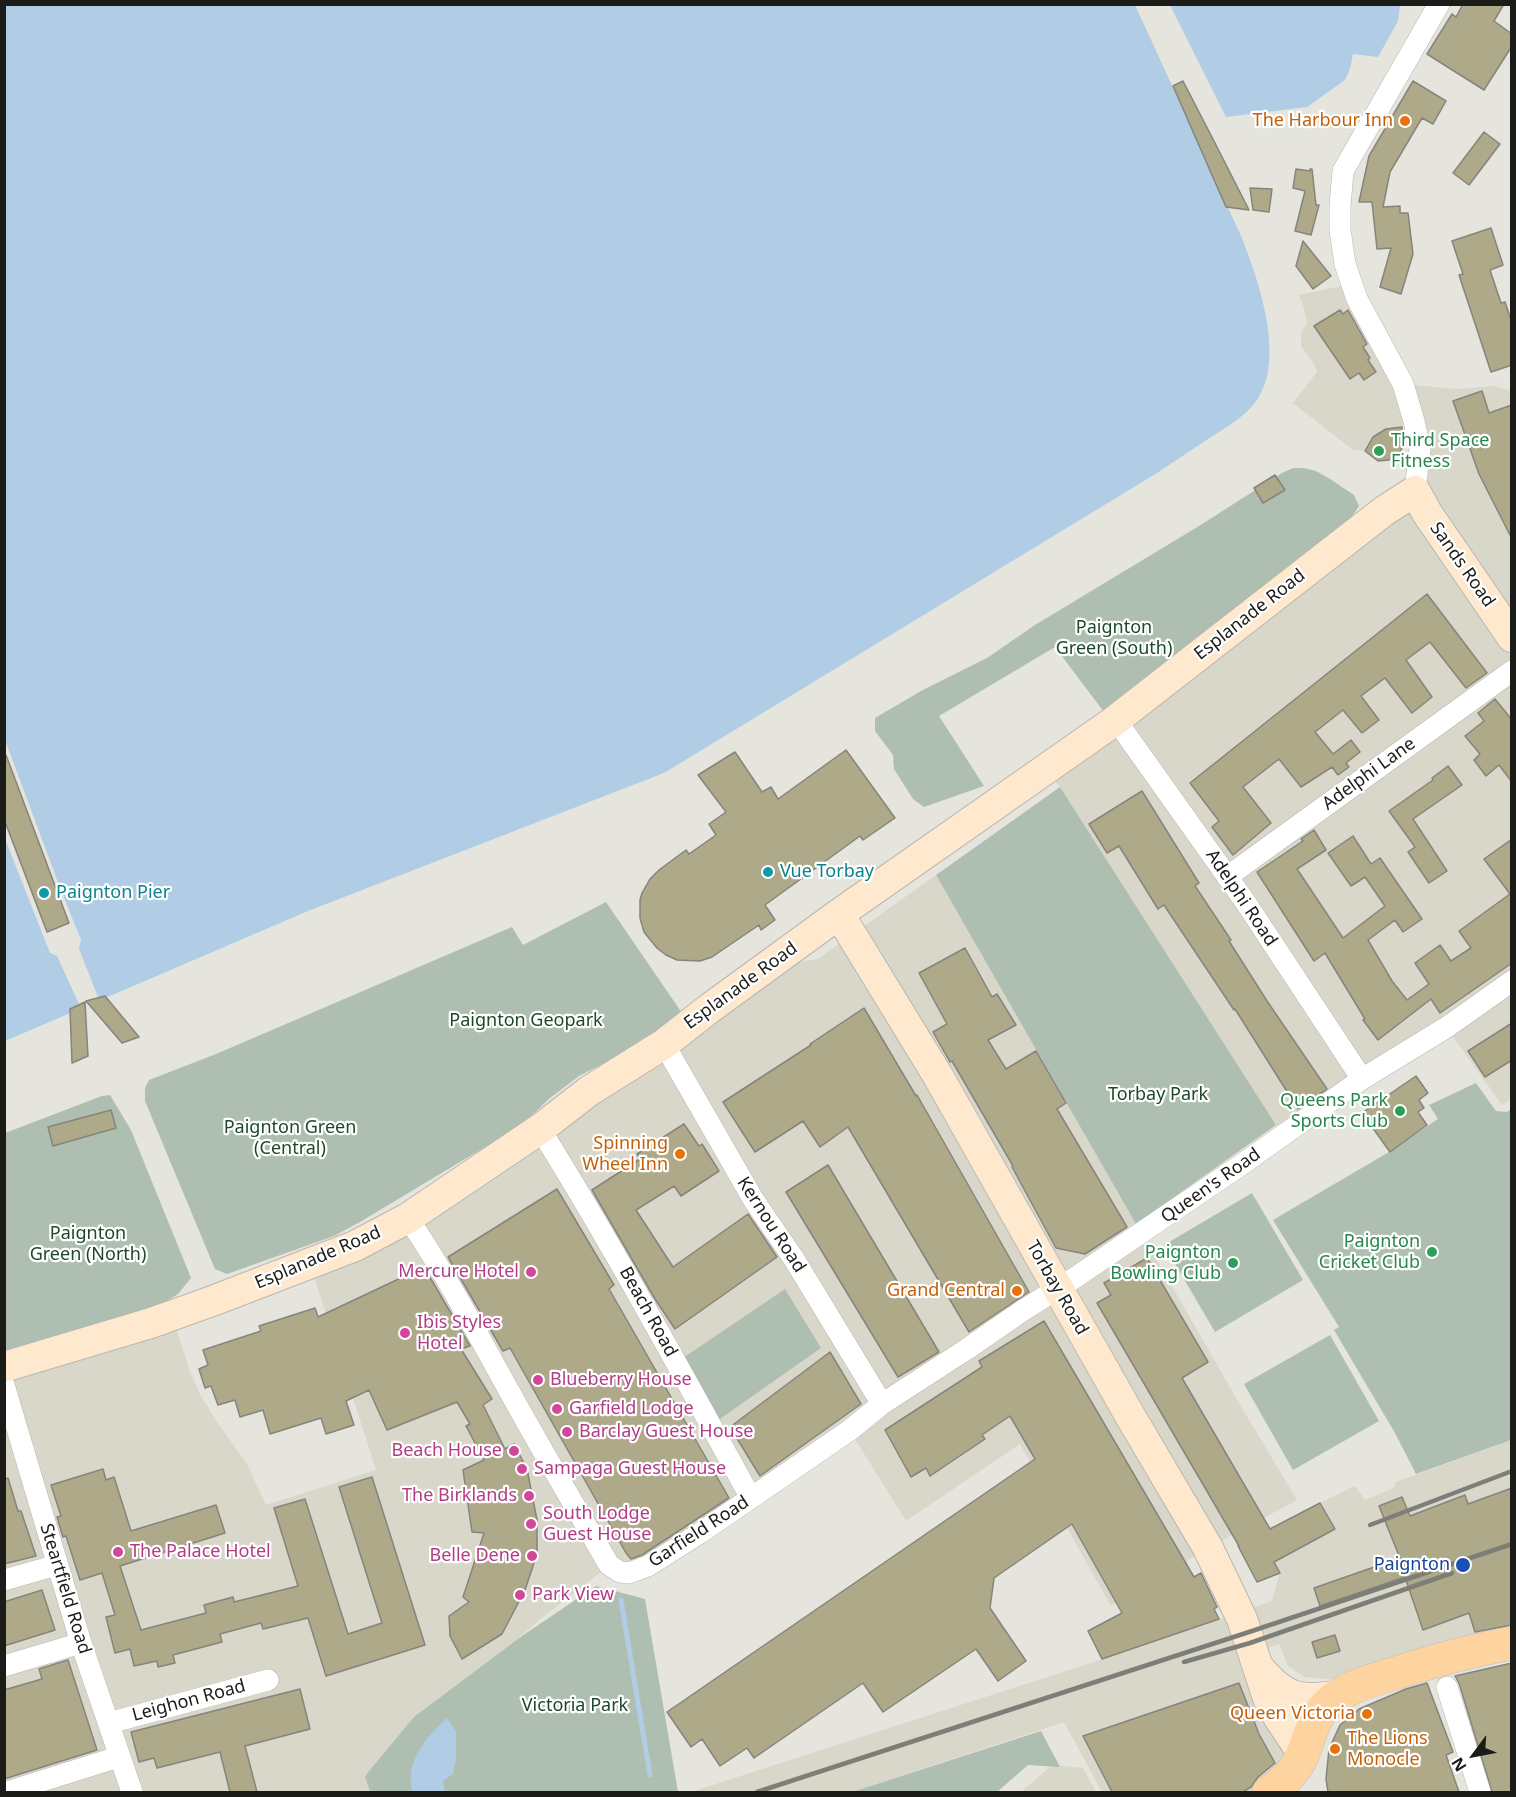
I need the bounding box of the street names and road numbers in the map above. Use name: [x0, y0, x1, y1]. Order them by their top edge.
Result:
street label: Sands Road: [1425, 518, 1499, 612]
street label: Esplanade Road: [1190, 565, 1310, 665]
street label: Adelphi Lane: [1318, 733, 1420, 815]
street label: Adelphi Road: [1201, 845, 1281, 951]
street label: Esplanade Road: [680, 938, 802, 1034]
street label: Queen's Road: [1157, 1144, 1265, 1228]
street label: Kernou Road: [732, 1173, 810, 1277]
street label: Esplanade Road: [252, 1222, 384, 1294]
street label: Torbay Road: [1021, 1237, 1093, 1339]
street label: Beach Road: [614, 1263, 682, 1361]
street label: Garfield Road: [645, 1492, 753, 1572]
street label: Steartfield Road: [35, 1521, 95, 1657]
street label: Leighon Road: [130, 1676, 248, 1726]

